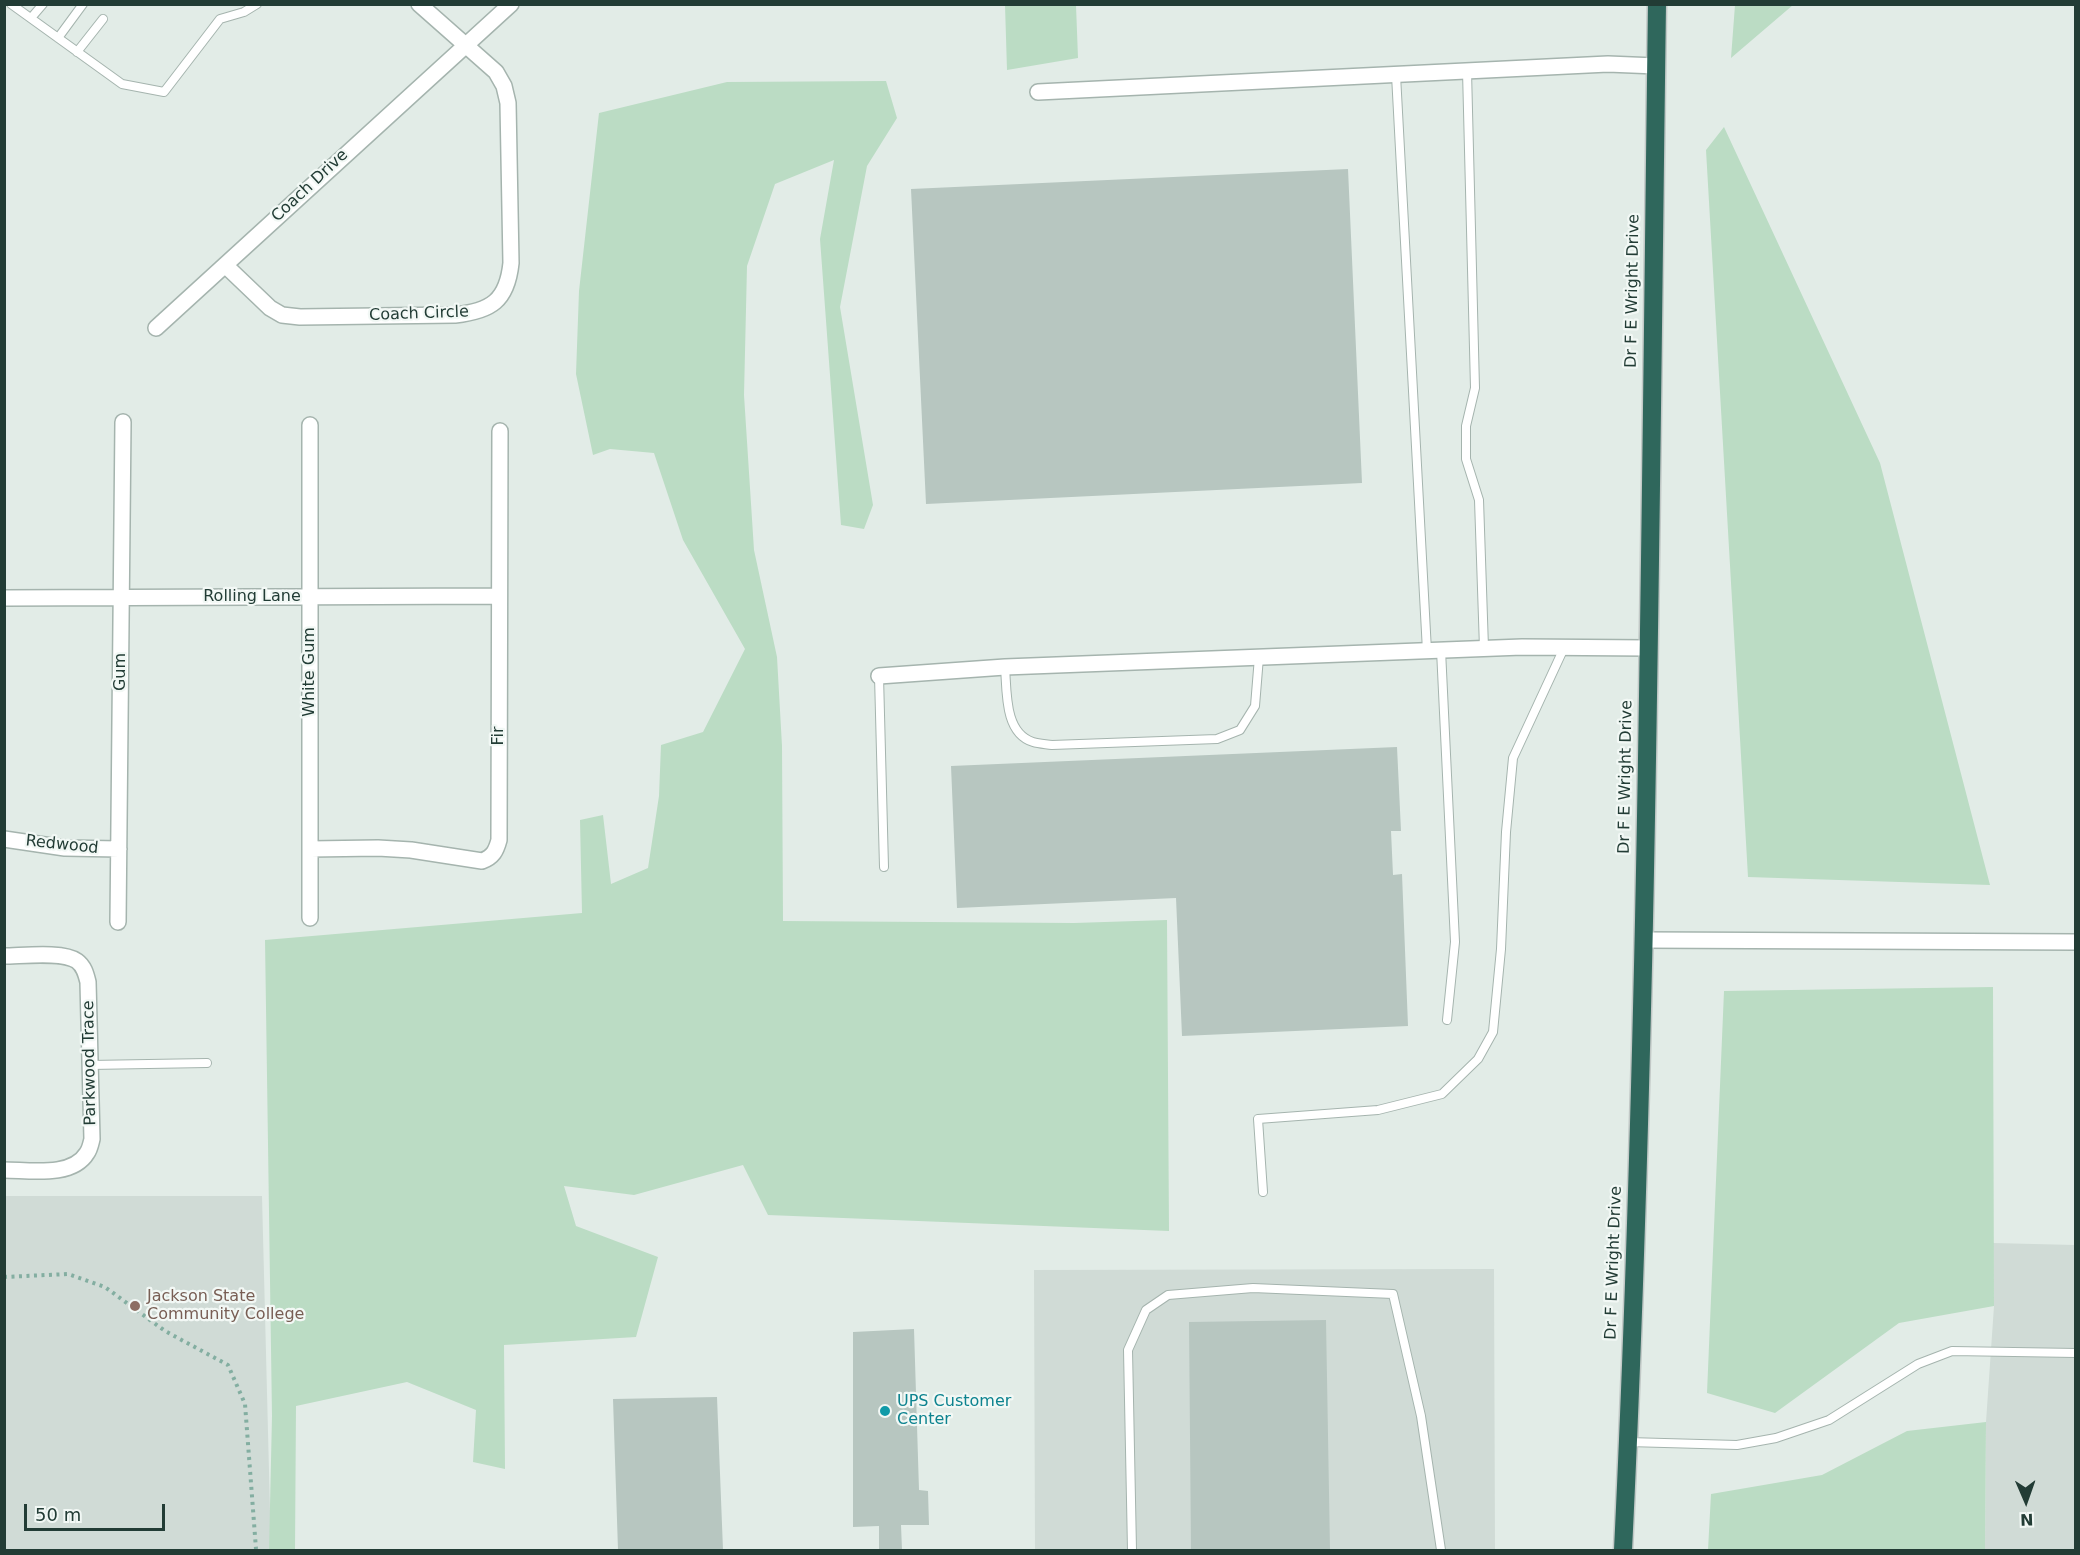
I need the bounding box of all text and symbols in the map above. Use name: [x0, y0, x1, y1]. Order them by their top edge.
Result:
street label: Coach Drive: [268, 146, 352, 226]
street label: Dr F E Wright Drive: [1622, 214, 1644, 368]
street label: Coach Circle: [369, 303, 469, 325]
street label: Rolling Lane: [203, 587, 301, 607]
street label: White Gum: [300, 627, 320, 717]
street label: Gum: [111, 653, 131, 691]
street label: Dr F E Wright Drive: [1615, 700, 1637, 854]
street label: Fir: [489, 726, 509, 746]
street label: Redwood: [25, 832, 99, 858]
street label: Parkwood Trace: [79, 1000, 101, 1126]
street label: Dr F E Wright Drive: [1602, 1186, 1626, 1340]
place label: Jackson State Community College: [147, 1287, 304, 1325]
marker: Jackson State Community College: [128, 1299, 142, 1313]
place label: UPS Customer Center: [897, 1392, 1011, 1430]
marker: UPS Customer Center: [878, 1404, 892, 1418]
north arrow: [1996, 1471, 2056, 1531]
scale bar: [27, 1492, 168, 1530]
text: 50 m: [35, 1504, 81, 1525]
text: N: [2020, 1510, 2034, 1529]

